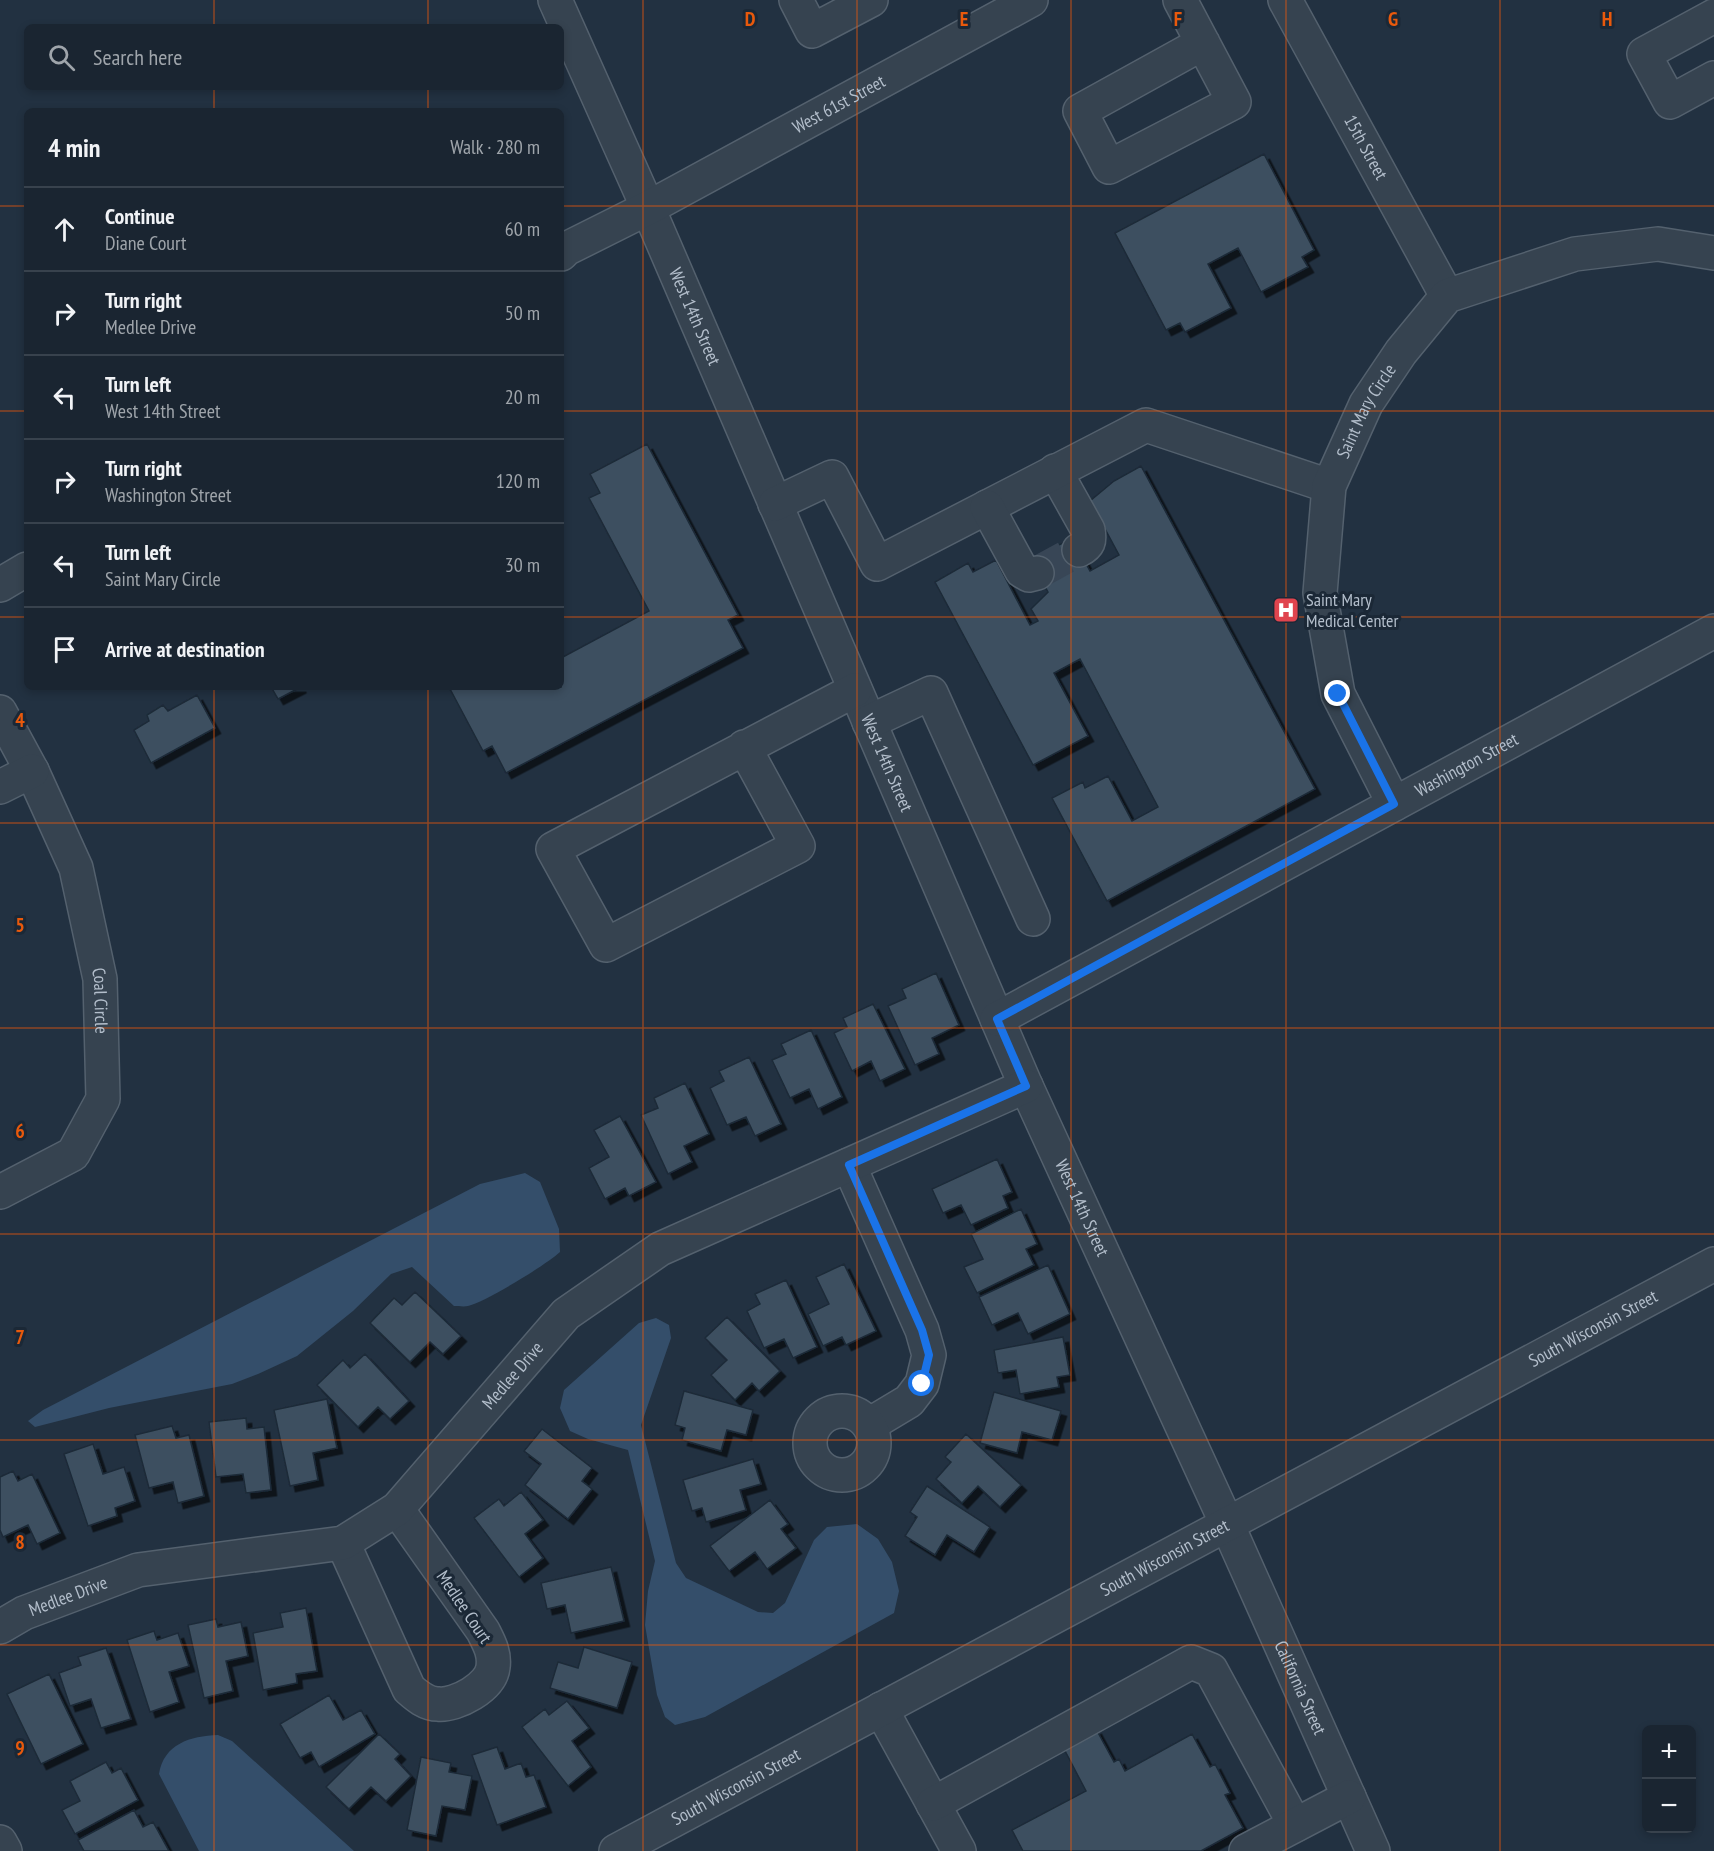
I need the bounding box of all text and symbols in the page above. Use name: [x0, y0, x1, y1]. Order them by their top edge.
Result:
text: D: [745, 6, 756, 32]
text: E: [960, 6, 968, 32]
text: F: [1174, 6, 1182, 32]
text: G: [1388, 6, 1398, 32]
text: H: [1602, 6, 1612, 32]
search box: [24, 24, 564, 90]
icon: search: [45, 41, 78, 74]
text: Search here: [93, 43, 182, 71]
street label: West 61st Street: [788, 69, 889, 138]
street label: 15th Street: [1339, 111, 1393, 183]
text: 4 min: [48, 131, 101, 164]
text: Walk · 280 m: [450, 134, 540, 160]
text: Continue: [105, 202, 175, 230]
icon: ahead: [48, 213, 81, 246]
text: 60 m: [505, 216, 540, 242]
text: Diane Court: [105, 230, 187, 256]
street label: West 14th Street: [664, 264, 726, 369]
text: Turn right: [105, 286, 182, 314]
icon: right: [48, 297, 81, 330]
text: 50 m: [505, 300, 540, 326]
text: Medlee Drive: [105, 314, 196, 340]
street label: Saint Mary Circle: [1331, 359, 1401, 462]
text: Turn left: [105, 370, 171, 398]
icon: left: [48, 381, 81, 414]
text: 20 m: [505, 384, 540, 410]
text: West 14th Street: [105, 398, 220, 424]
text: Turn right: [105, 454, 182, 482]
icon: right: [48, 465, 81, 498]
text: 120 m: [496, 468, 540, 494]
text: Washington Street: [105, 482, 231, 508]
text: Turn left: [105, 538, 171, 566]
icon: left: [48, 549, 81, 582]
text: 30 m: [505, 552, 540, 578]
text: Saint Mary Circle: [105, 566, 221, 592]
place label: Saint Mary Medical Center: [1306, 588, 1399, 632]
hospital icon: Saint Mary Medical Center: [1271, 595, 1301, 625]
icon: arrive: [48, 633, 81, 666]
text: Arrive at destination: [105, 635, 265, 663]
route end: [1324, 680, 1350, 706]
text: 4: [15, 707, 25, 733]
street label: West 14th Street: [856, 710, 919, 815]
street label: Washington Street: [1411, 727, 1522, 802]
text: 5: [15, 912, 25, 938]
street label: Coal Circle: [87, 966, 113, 1034]
text: 6: [15, 1118, 25, 1144]
street label: West 14th Street: [1050, 1156, 1115, 1260]
street label: South Wisconsin Street: [1525, 1284, 1661, 1372]
text: 7: [15, 1324, 25, 1350]
street label: Medlee Drive: [477, 1336, 548, 1414]
route start: [908, 1370, 934, 1396]
street label: South Wisconsin Street: [1096, 1514, 1233, 1601]
text: 8: [15, 1529, 25, 1555]
street label: Medlee Court: [432, 1566, 497, 1648]
street label: Medlee Drive: [25, 1571, 111, 1621]
street label: California Street: [1270, 1637, 1332, 1738]
map controls: [1642, 1725, 1696, 1833]
button: +: [1642, 1725, 1696, 1779]
text: 9: [15, 1735, 25, 1761]
street label: South Wisconsin Street: [667, 1743, 804, 1830]
button: −: [1642, 1779, 1696, 1833]

